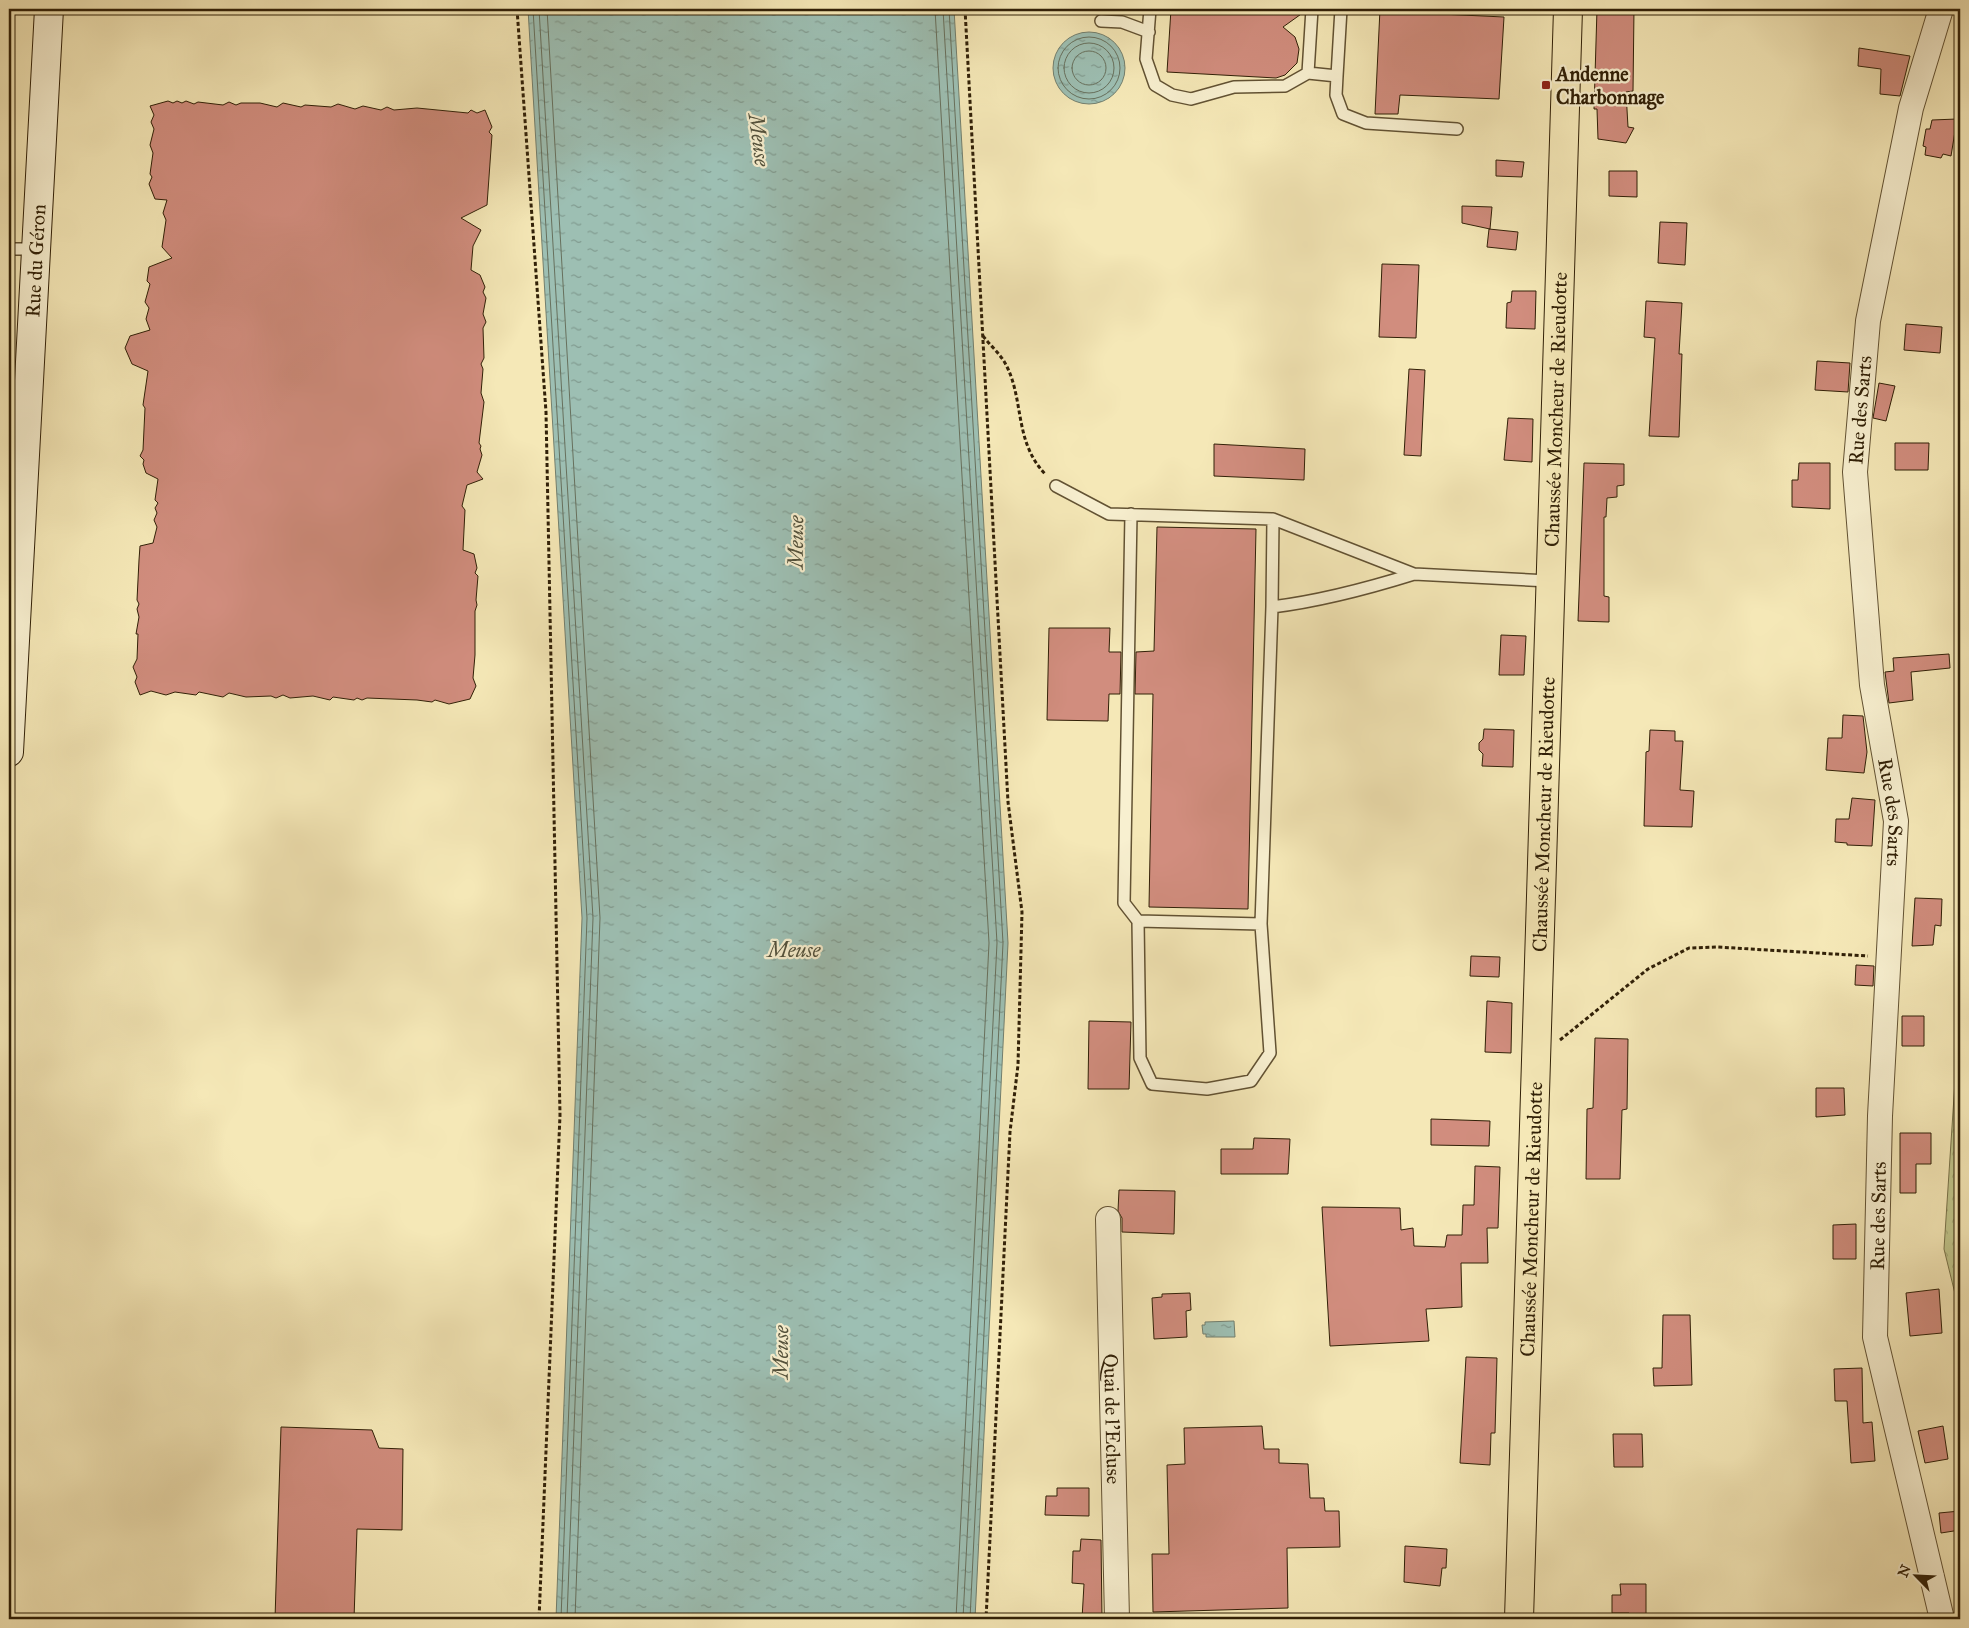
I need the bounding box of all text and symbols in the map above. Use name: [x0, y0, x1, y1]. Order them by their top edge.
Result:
place label: Andenne Charbonnage: [1554, 62, 1665, 110]
marker: Andenne Charbonnage: [1540, 79, 1552, 91]
water label: Meuse: [743, 110, 775, 169]
street label: Rue du Géron: [20, 203, 50, 318]
street label: Chaussée Moncheur de Rieudotte: [1540, 272, 1572, 547]
street label: Rue des Sarts: [1843, 355, 1877, 465]
water label: Meuse: [783, 514, 809, 571]
street label: Chaussée Moncheur de Rieudotte: [1527, 676, 1560, 952]
street label: Rue des Sarts: [1873, 756, 1908, 867]
water label: Meuse: [766, 937, 822, 963]
street label: Chaussée Moncheur de Rieudotte: [1515, 1081, 1547, 1357]
street label: Rue des Sarts: [1865, 1161, 1891, 1271]
water label: Meuse: [768, 1324, 794, 1381]
street label: Quai de l'Ecluse: [1099, 1353, 1126, 1484]
north arrow: [1892, 1550, 1942, 1600]
text: N: [1894, 1562, 1915, 1580]

